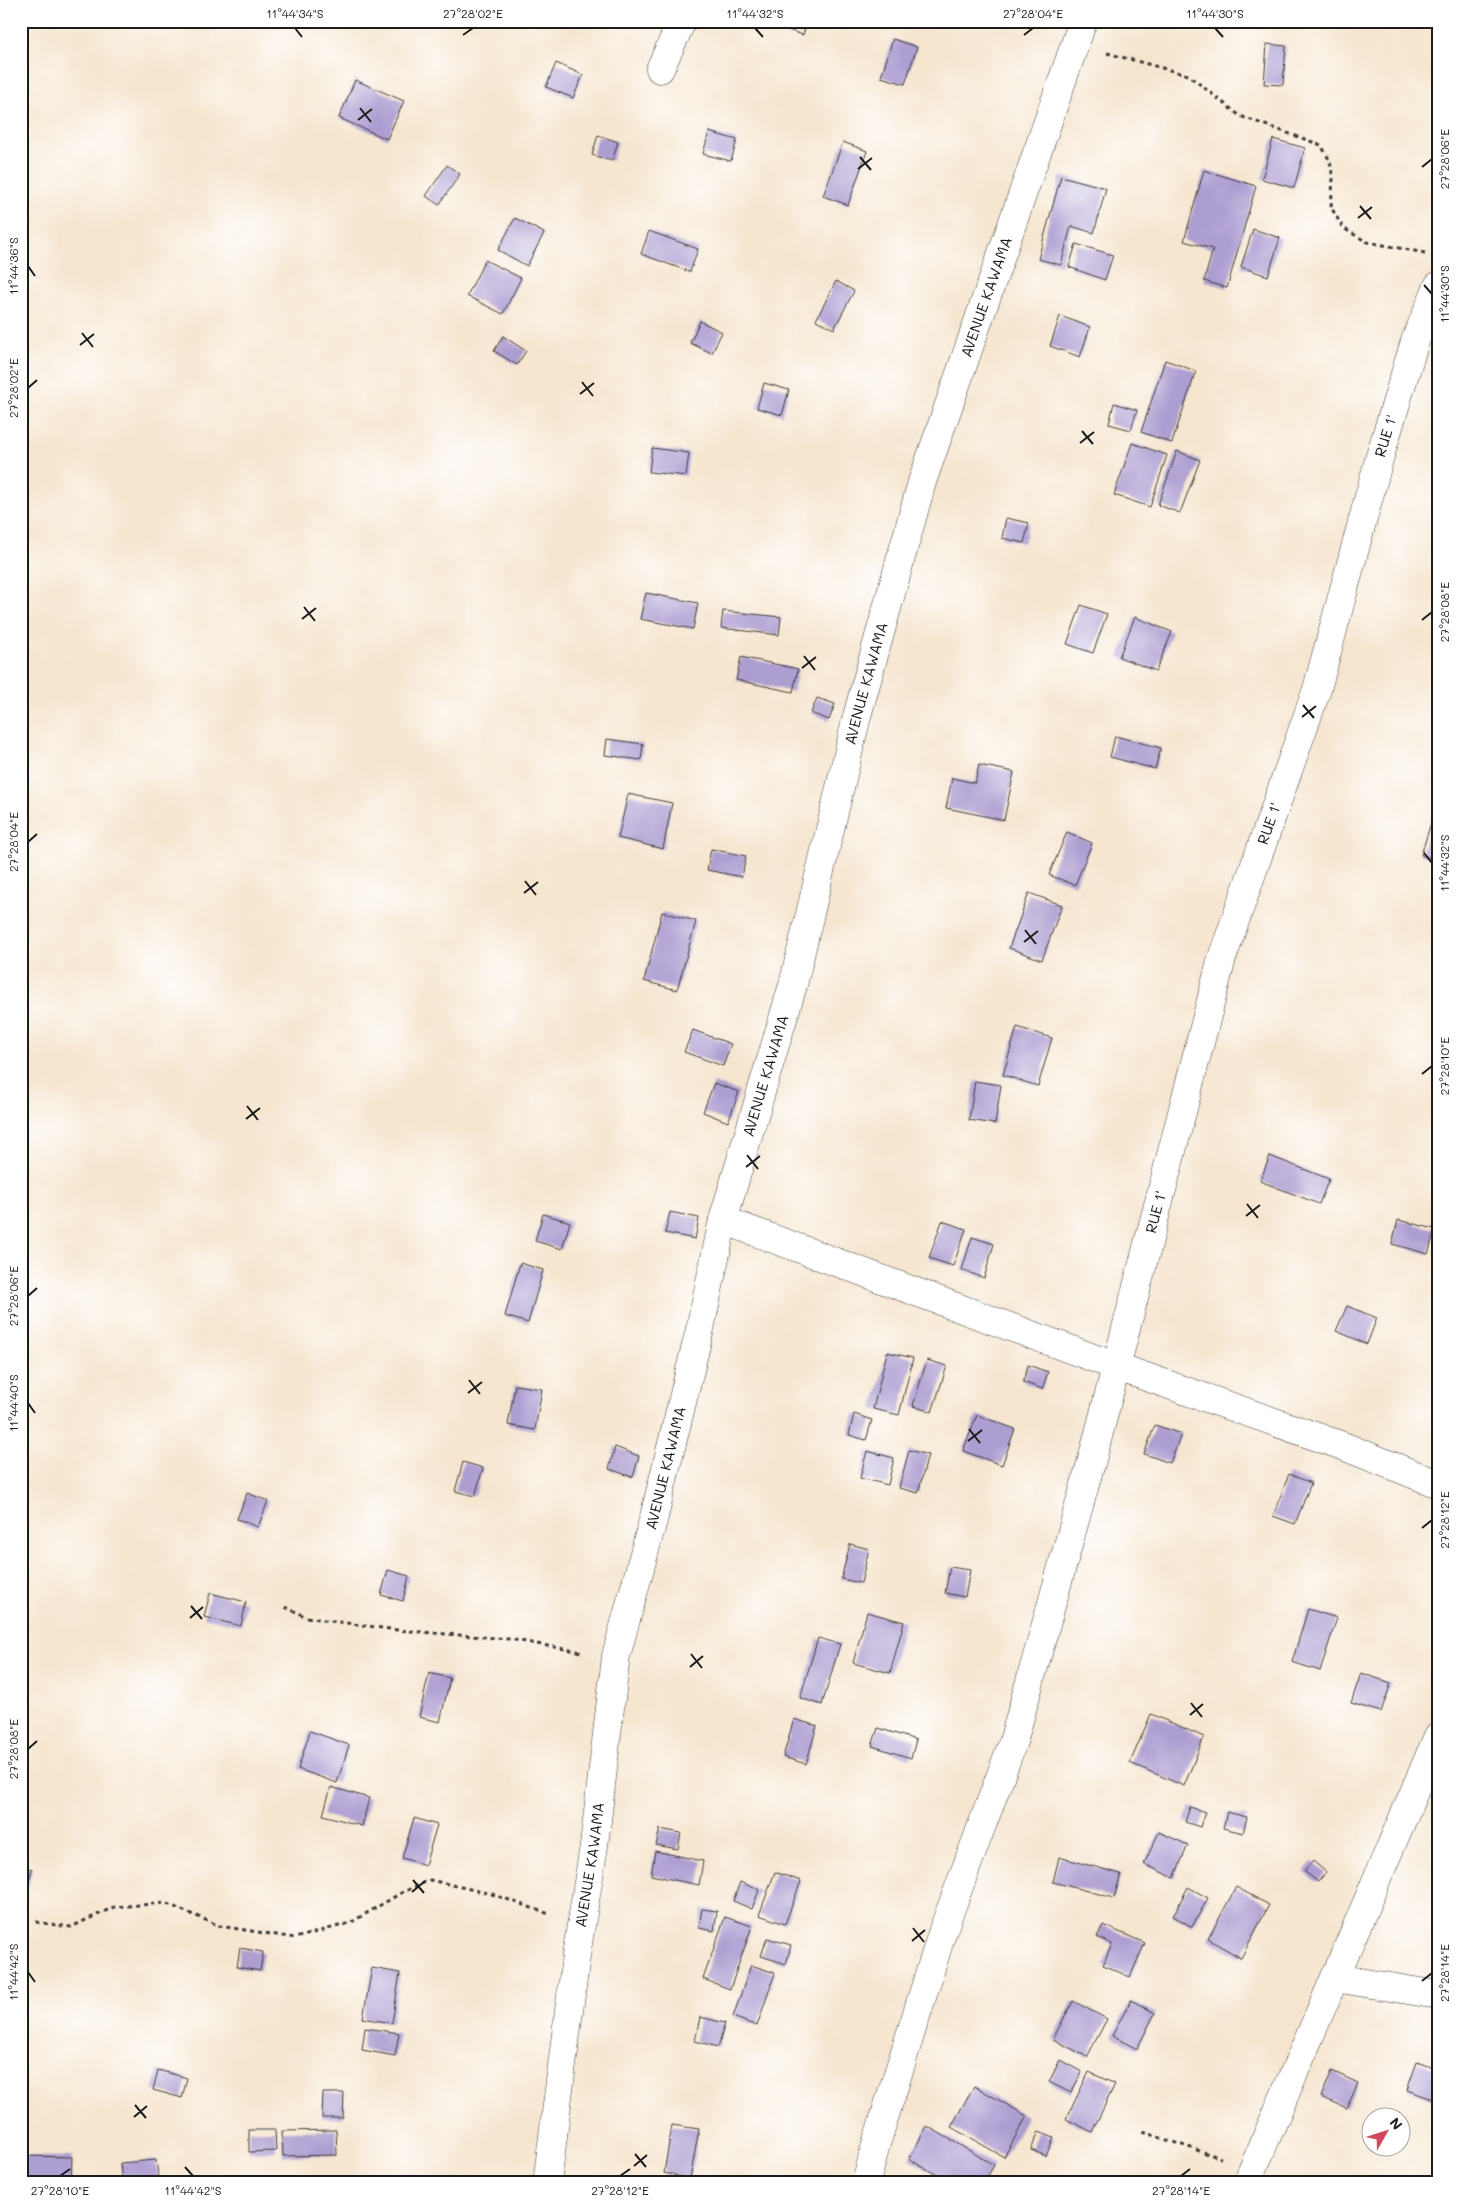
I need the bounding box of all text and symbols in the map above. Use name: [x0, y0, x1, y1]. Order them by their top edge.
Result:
text: 11°44'34"S: [266, 5, 324, 21]
text: 27°28'02"E: [443, 5, 503, 21]
text: 11°44'32"S: [727, 5, 784, 21]
text: 27°28'04"E: [1003, 5, 1063, 21]
text: 11°44'30"S: [1186, 5, 1244, 21]
text: 27°28'06"E: [1436, 129, 1452, 189]
street label: AVENUE KAWAMA: [955, 234, 1016, 360]
text: 11°44'36"S: [5, 237, 21, 295]
text: 11°44'30"S: [1436, 265, 1452, 323]
text: 27°28'02"E: [5, 358, 21, 418]
street label: RUE 1': [1369, 412, 1401, 459]
text: 27°28'08"E: [1436, 582, 1452, 642]
street label: AVENUE KAWAMA: [839, 620, 892, 747]
street label: RUE 1': [1252, 800, 1285, 847]
text: 27°28'04"E: [5, 812, 21, 872]
text: 11°44'32"S: [1436, 834, 1452, 891]
street label: AVENUE KAWAMA: [737, 1012, 793, 1139]
text: 27°28'10"E: [1436, 1037, 1452, 1095]
street label: RUE 1': [1140, 1189, 1170, 1235]
text: 27°28'06"E: [5, 1266, 21, 1326]
text: 11°44'40"S: [5, 1374, 21, 1432]
street label: AVENUE KAWAMA: [640, 1404, 690, 1532]
text: 27°28'12"E: [1436, 1491, 1452, 1549]
text: 27°28'08"E: [5, 1719, 21, 1779]
street label: AVENUE KAWAMA: [570, 1801, 608, 1929]
text: 11°44'42"S: [5, 1943, 21, 2000]
text: 27°28'14"E: [1436, 1944, 1452, 2002]
north arrow: [1362, 2106, 1412, 2156]
text: N: [1386, 2113, 1407, 2134]
text: 27°28'10"E: [31, 2182, 89, 2198]
text: 11°44'42"S: [165, 2182, 222, 2198]
text: 27°28'12"E: [591, 2182, 649, 2198]
text: 27°28'14"E: [1152, 2182, 1210, 2198]

